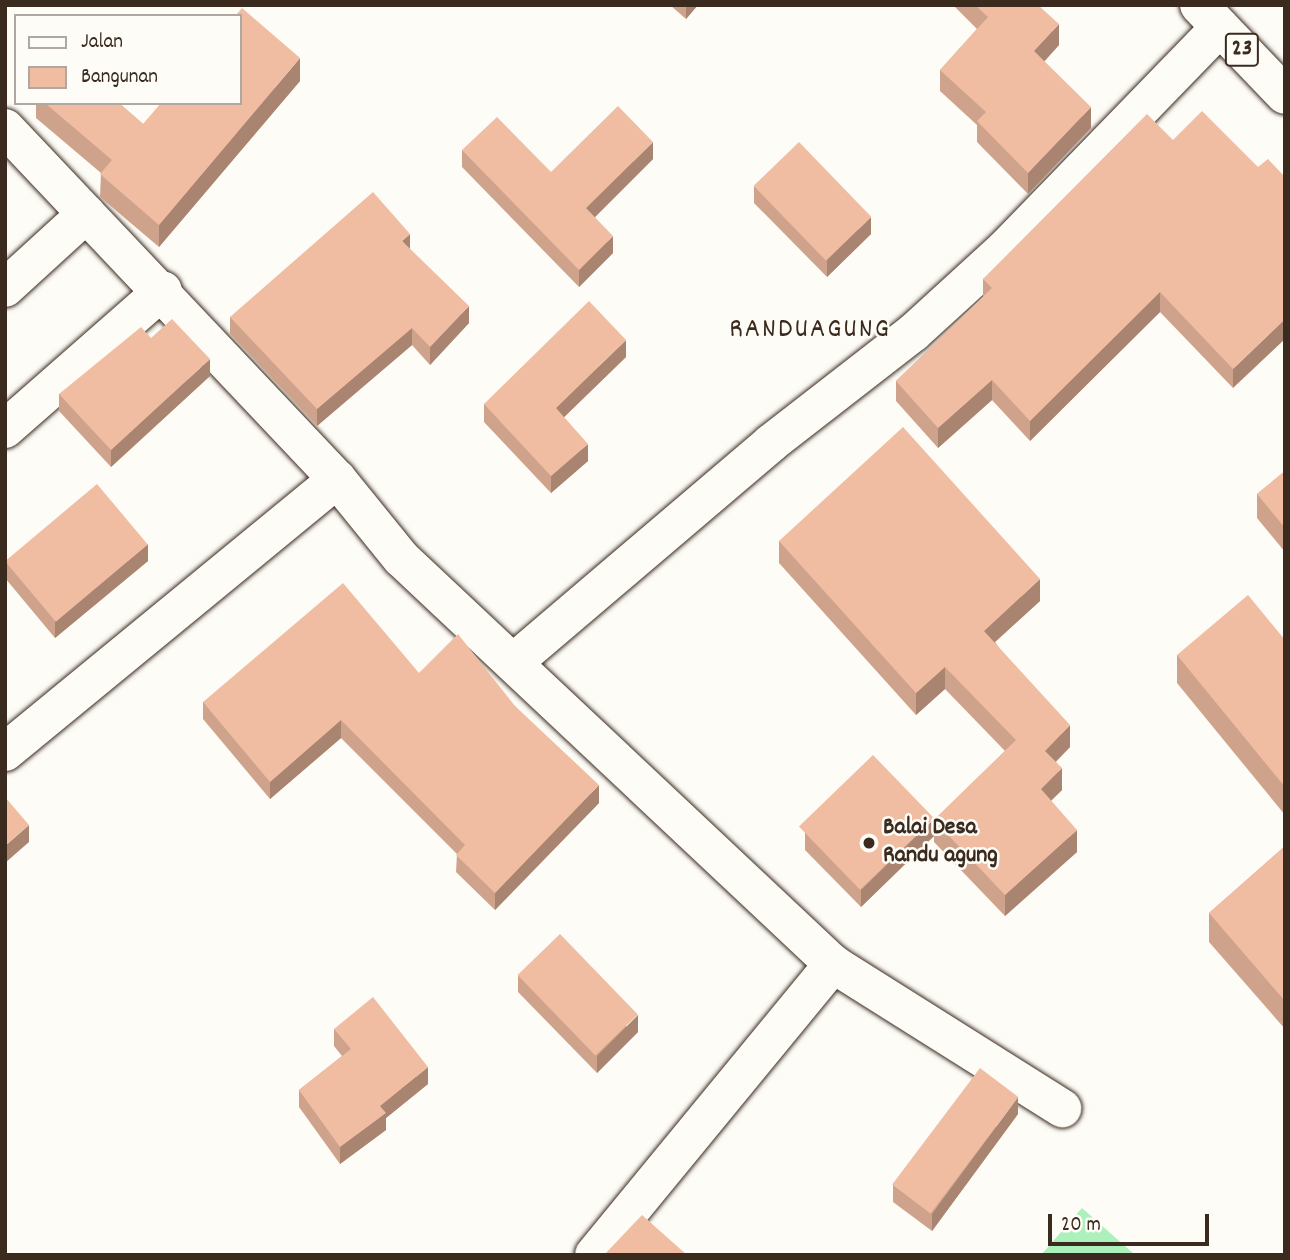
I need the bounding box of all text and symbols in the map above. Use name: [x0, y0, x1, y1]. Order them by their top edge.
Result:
legend: [14, 14, 242, 105]
text: Jalan: [81, 28, 123, 58]
road number: 23: [1224, 31, 1260, 70]
text: Bangunan: [81, 63, 158, 93]
district label: RANDUAGUNG: [730, 314, 890, 348]
place label: Balai Desa Randu agung: [883, 815, 998, 871]
marker: Balai Desa Randu agung: [861, 835, 877, 851]
scale bar: [1052, 1200, 1213, 1244]
text: 20 m: [1061, 1211, 1101, 1241]

